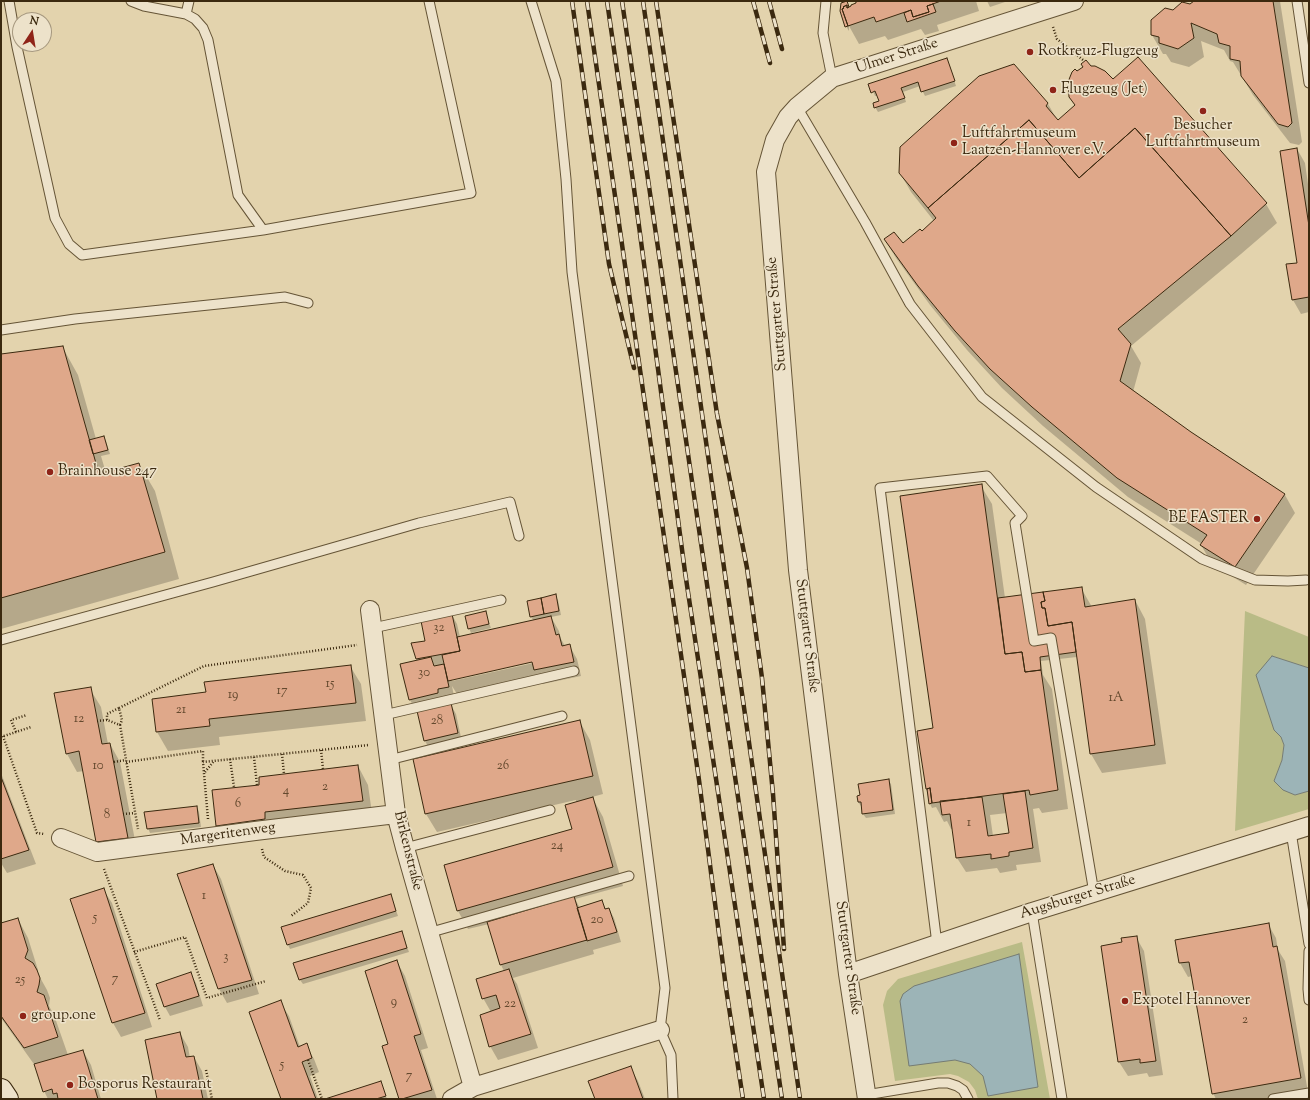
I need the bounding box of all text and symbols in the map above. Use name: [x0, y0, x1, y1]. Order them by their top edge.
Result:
north arrow: [12, 12, 52, 52]
text: N: [28, 13, 40, 30]
street label: Ulmer Straße: [853, 35, 941, 79]
place label: Rotkreuz-Flugzeug: [1038, 43, 1158, 61]
marker: Rotkreuz-Flugzeug: [1025, 47, 1035, 57]
place label: Flugzeug (Jet): [1061, 81, 1148, 99]
marker: Flugzeug (Jet): [1048, 85, 1058, 95]
marker: Besucher Luftfahrtmuseum: [1198, 106, 1208, 116]
place label: Besucher Luftfahrtmuseum: [1146, 117, 1260, 152]
place label: Luftfahrtmuseum Laatzen-Hannover e.V.: [962, 125, 1106, 160]
marker: Luftfahrtmuseum Laatzen-Hannover e.V.: [949, 138, 959, 148]
street label: Stuttgarter Straße: [764, 256, 792, 372]
place label: Brainhouse 247: [58, 463, 157, 481]
marker: Brainhouse 247: [45, 467, 55, 477]
place label: BE FASTER: [1169, 510, 1249, 528]
marker: BE FASTER: [1252, 514, 1262, 524]
street label: Stuttgarter Straße: [790, 578, 822, 694]
house number: 32: [433, 621, 445, 637]
house number: 30: [418, 666, 430, 682]
house number: 15: [326, 677, 334, 693]
house number: 17: [277, 684, 287, 700]
house number: 19: [228, 688, 238, 704]
house number: 1A: [1109, 691, 1123, 707]
house number: 21: [176, 703, 186, 719]
house number: 12: [74, 712, 84, 728]
house number: 28: [431, 714, 443, 730]
house number: 10: [92, 759, 104, 775]
house number: 26: [497, 759, 509, 775]
house number: 2: [322, 780, 328, 796]
house number: 4: [283, 784, 289, 800]
house number: 6: [235, 797, 241, 813]
house number: 8: [104, 808, 110, 824]
street label: Birkenstraße: [388, 809, 426, 893]
house number: 1: [967, 816, 971, 832]
street label: Margeritenweg: [179, 819, 277, 851]
house number: 24: [551, 839, 563, 855]
street label: Augsburger Straße: [1018, 872, 1138, 924]
house number: 1: [202, 889, 206, 905]
street label: Stuttgarter Straße: [830, 900, 864, 1016]
house number: 5: [93, 911, 97, 927]
house number: 20: [591, 913, 603, 929]
house number: 3: [223, 950, 229, 966]
house number: 7: [112, 972, 118, 988]
house number: 25: [15, 973, 25, 989]
place label: Expotel Hannover: [1133, 992, 1250, 1010]
house number: 9: [391, 995, 397, 1011]
marker: Expotel Hannover: [1120, 996, 1130, 1006]
house number: 22: [504, 997, 516, 1013]
place label: group.one: [31, 1007, 96, 1025]
marker: group.one: [18, 1011, 28, 1021]
house number: 2: [1242, 1013, 1248, 1029]
house number: 5: [280, 1058, 284, 1074]
house number: 7: [406, 1069, 412, 1085]
place label: Bosporus Restaurant: [78, 1076, 212, 1094]
marker: Bosporus Restaurant: [65, 1080, 75, 1090]

